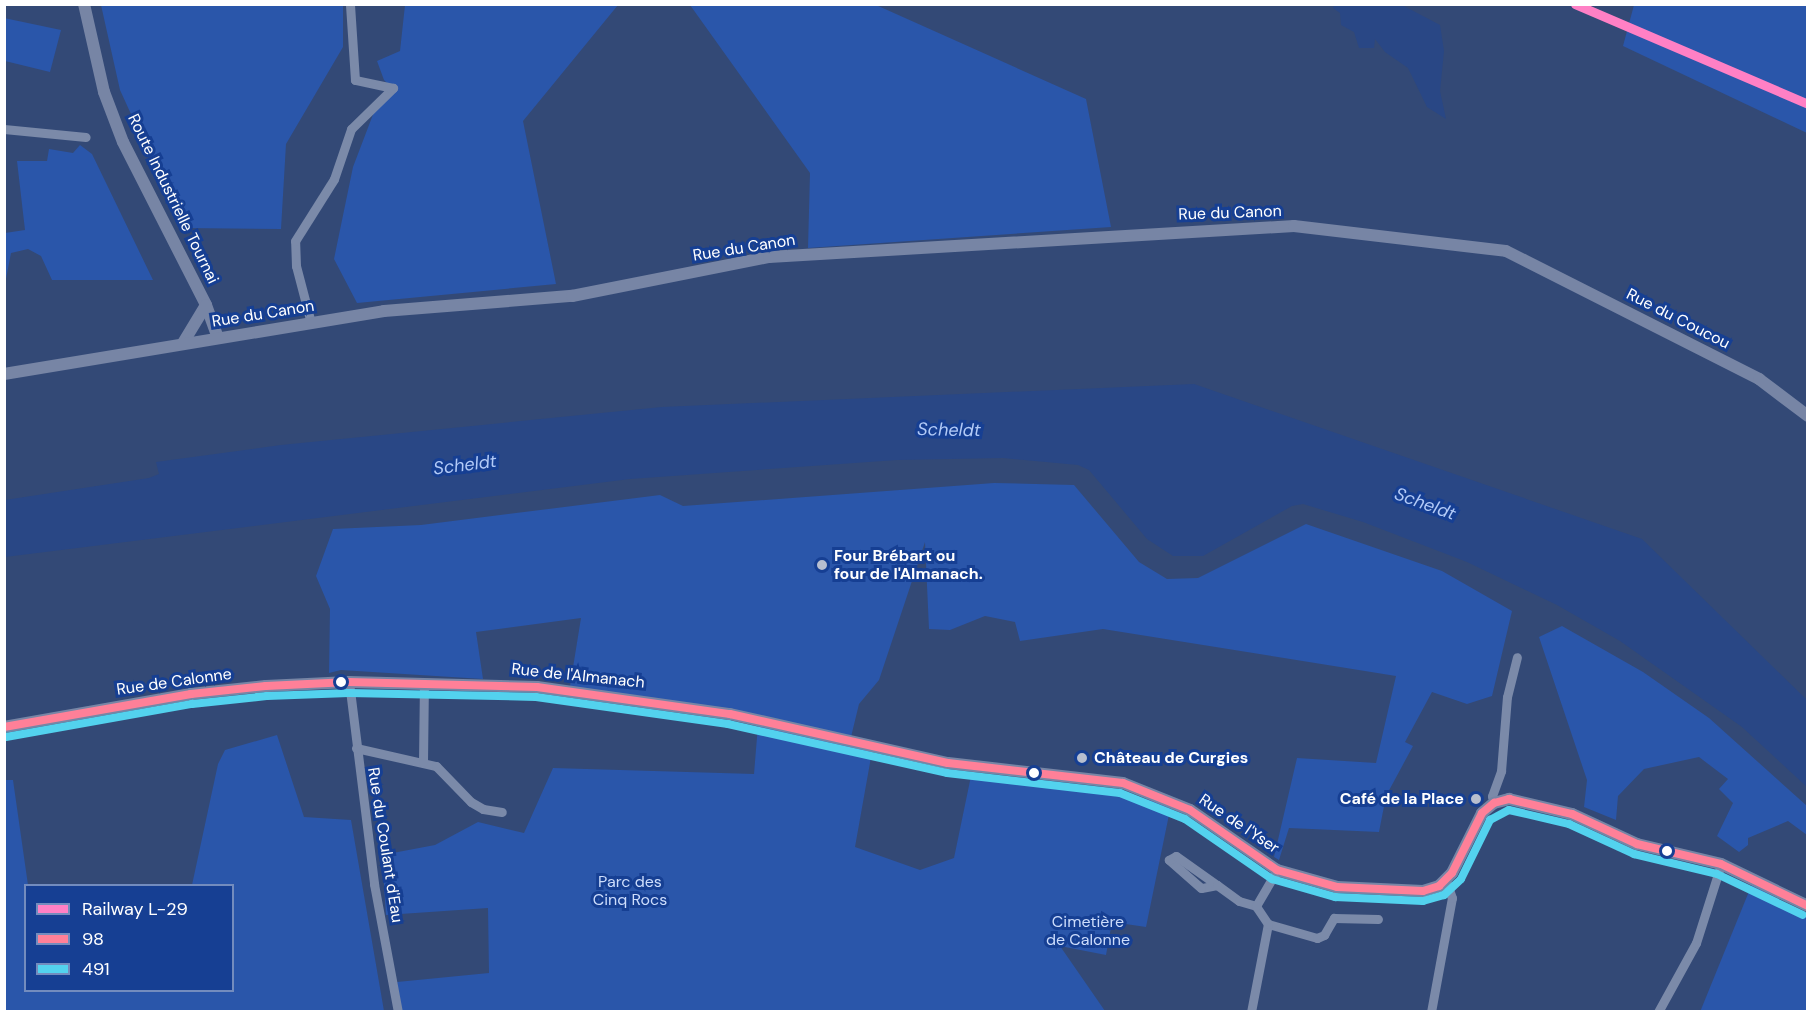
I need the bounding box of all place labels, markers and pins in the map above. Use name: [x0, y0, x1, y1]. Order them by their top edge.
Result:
place label: Four Brébart ou four de l'Almanach.: [834, 546, 983, 584]
marker: Four Brébart ou four de l'Almanach.: [815, 558, 829, 572]
unlabelled marker: [335, 676, 347, 688]
place label: Château de Curgies: [1094, 748, 1248, 768]
marker: Château de Curgies: [1075, 751, 1089, 765]
unlabelled marker: [1028, 767, 1040, 779]
place label: Café de la Place: [1340, 789, 1464, 809]
marker: Café de la Place: [1469, 792, 1483, 806]
unlabelled marker: [1661, 845, 1673, 857]

